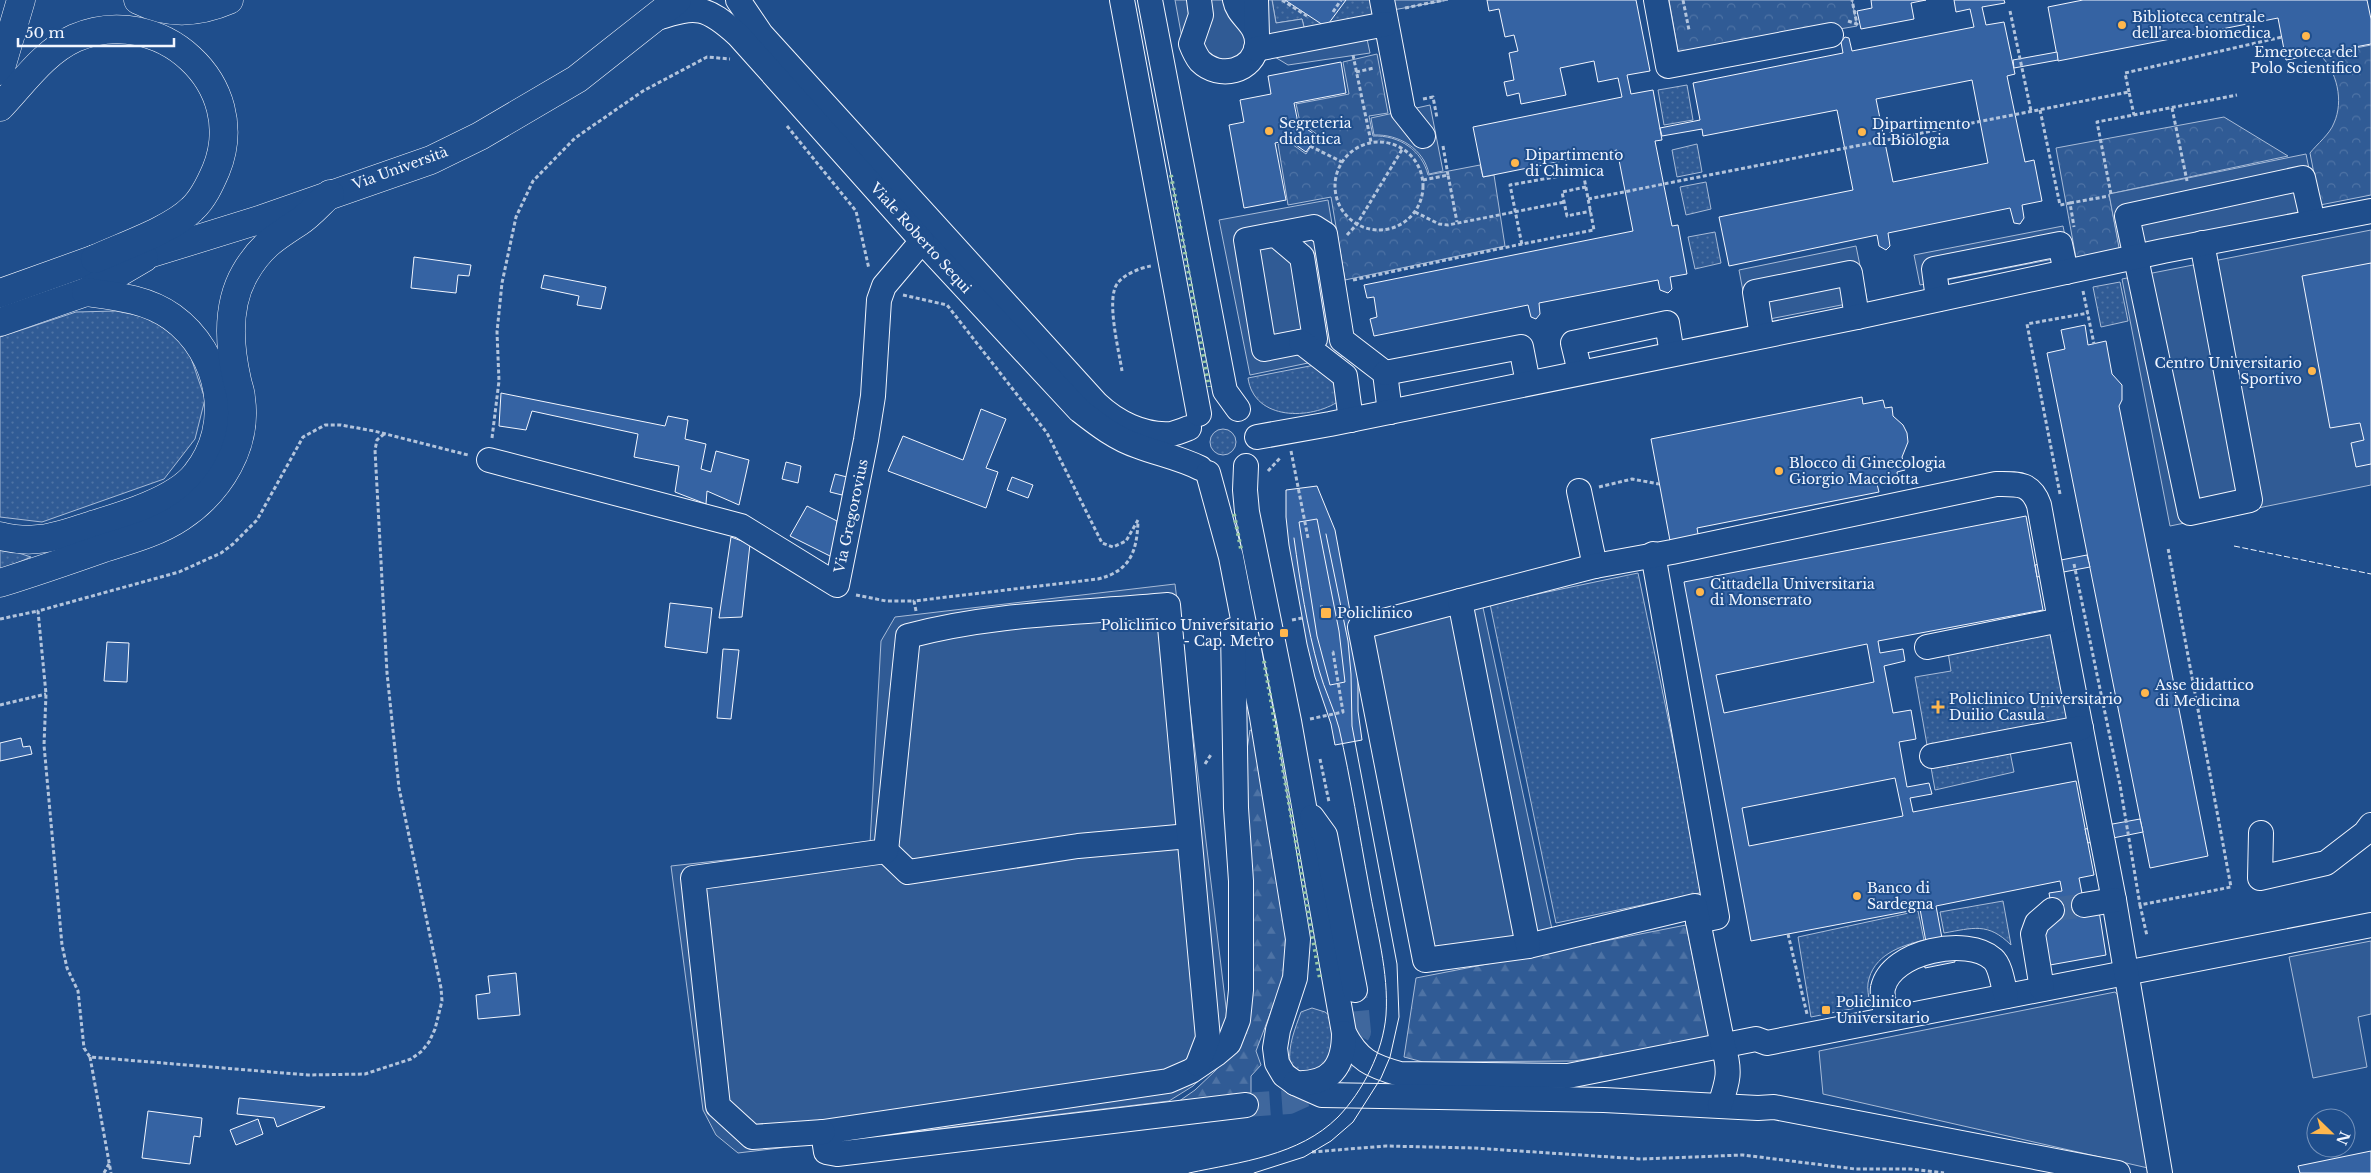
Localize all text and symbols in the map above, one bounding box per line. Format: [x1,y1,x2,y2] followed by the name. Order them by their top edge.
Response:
[2132,8,2271,42] place label: Biblioteca centrale dell'area biomedica
[18,15,174,47] scale bar
[2116,19,2128,31] marker: Biblioteca centrale dell'area biomedica
[25,23,65,42] text: 50 m
[2300,30,2312,42] marker: Emeroteca del Polo Scientifico
[2251,43,2361,77] place label: Emeroteca del Polo Scientifico
[1279,114,1352,148] place label: Segreteria didattica
[1872,115,1970,149] place label: Dipartimento di Biologia
[1263,125,1275,137] marker: Segreteria didattica
[1856,126,1868,138] marker: Dipartimento di Biologia
[349,142,450,194] street label: Via Università
[1525,146,1623,180] place label: Dipartimento di Chimica
[1509,157,1521,169] marker: Dipartimento di Chimica
[866,178,976,297] street label: Viale Roberto Sequi
[2154,354,2302,388] place label: Centro Universitario Sportivo
[2306,365,2318,377] marker: Centro Universitario Sportivo
[1789,454,1946,488] place label: Blocco di Ginecologia Giorgio Macciotta
[830,457,872,576] street label: Via Gregorovius
[1773,465,1785,477] marker: Blocco di Ginecologia Giorgio Macciotta
[1710,575,1875,609] place label: Cittadella Universitaria di Monserrato
[1694,586,1706,598] marker: Cittadella Universitaria di Monserrato
[1337,604,1413,622] place label: Policlinico
[1319,606,1333,620] marker: Policlinico
[1101,616,1274,650] place label: Policlinico Universitario - Cap. Metro
[1278,627,1290,639] marker: Policlinico Universitario - Cap. Metro
[2154,676,2254,710] place label: Asse didattico di Medicina
[2139,687,2151,699] marker: Asse didattico di Medicina
[1949,690,2122,724] place label: Policlinico Universitario Duilio Casula
[1931,700,1945,714] marker: Policlinico Universitario Duilio Casula
[1867,879,1934,913] place label: Banco di Sardegna
[1851,890,1863,902] marker: Banco di Sardegna
[1836,993,1930,1027] place label: Policlinico Universitario
[1820,1004,1832,1016] marker: Policlinico Universitario
[2306,1108,2356,1158] north arrow
[2332,1129,2354,1148] text: N

